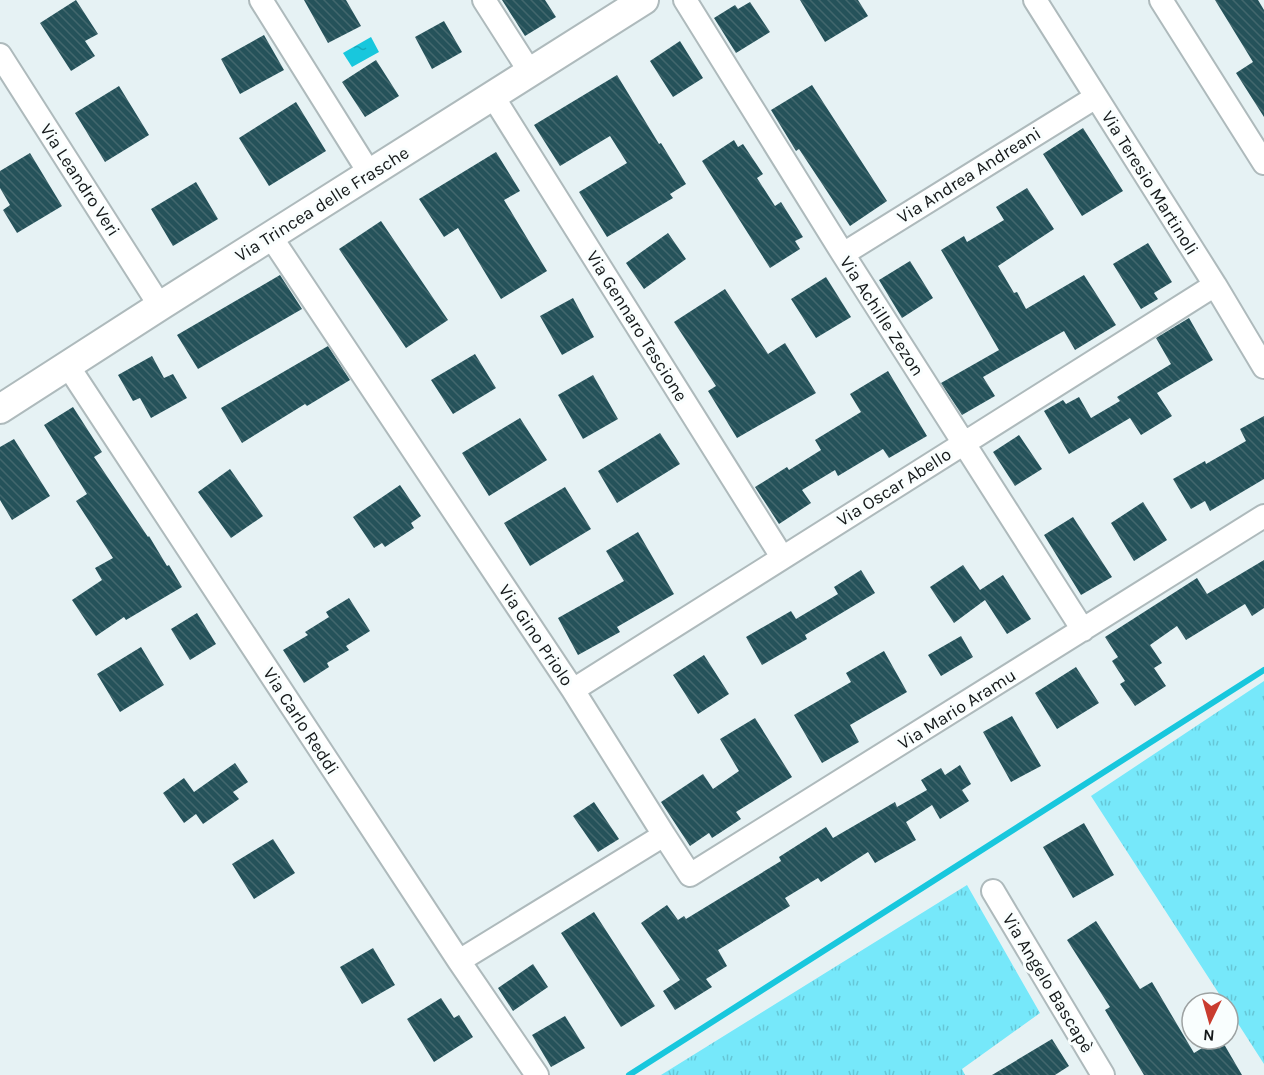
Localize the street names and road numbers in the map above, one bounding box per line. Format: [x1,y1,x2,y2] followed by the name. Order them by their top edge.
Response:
[1097,107,1203,259] street label: Via Teresio Martinoli
[35,119,125,241] street label: Via Leandro Veri
[893,122,1045,228] street label: Via Andrea Andreani
[231,141,413,267] street label: Via Trincea delle Frasche
[582,247,692,405] street label: Via Gennaro Tescione
[835,252,929,380] street label: Via Achille Zezon
[833,443,955,531] street label: Via Oscar Abello
[494,580,578,690] street label: Via Gino Priolo
[258,663,344,779] street label: Via Carlo Reddi
[894,664,1020,754] street label: Via Mario Aramu
[998,909,1098,1057] street label: Via Angelo Bascapè

